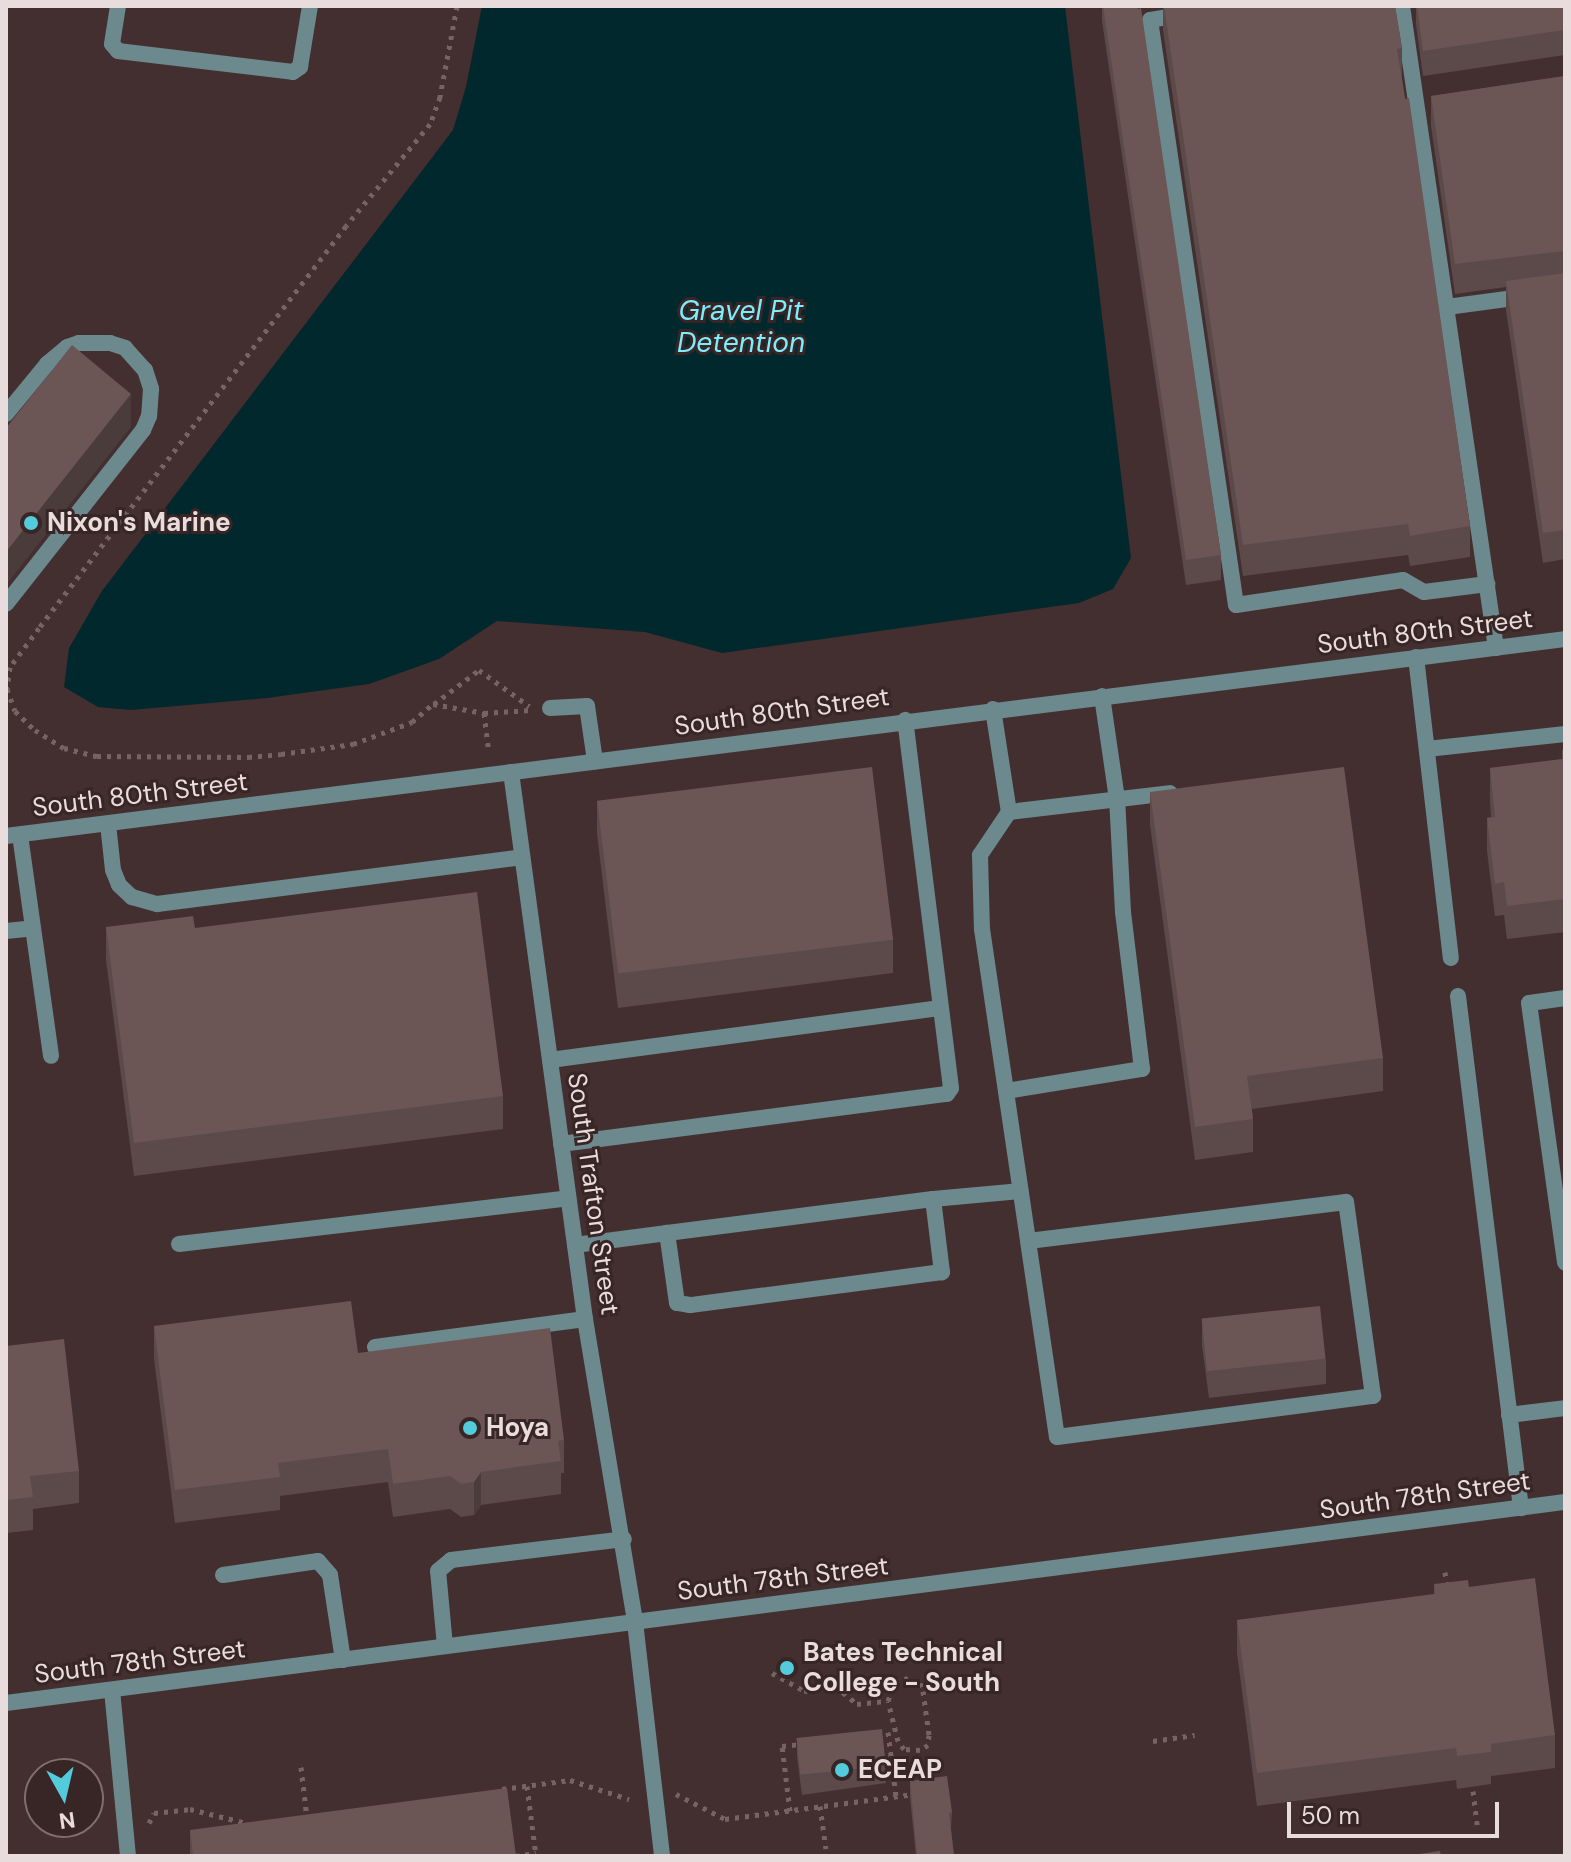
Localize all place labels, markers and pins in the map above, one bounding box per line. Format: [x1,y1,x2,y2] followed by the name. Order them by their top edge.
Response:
[47,507,231,539] place label: Nixon's Marine
[22,514,40,532] marker: Nixon's Marine
[486,1412,549,1444] place label: Hoya
[461,1419,479,1437] marker: Hoya
[803,1637,1003,1698] place label: Bates Technical College - South
[778,1659,796,1677] marker: Bates Technical College - South
[858,1754,942,1786] place label: ECEAP
[833,1761,851,1779] marker: ECEAP

